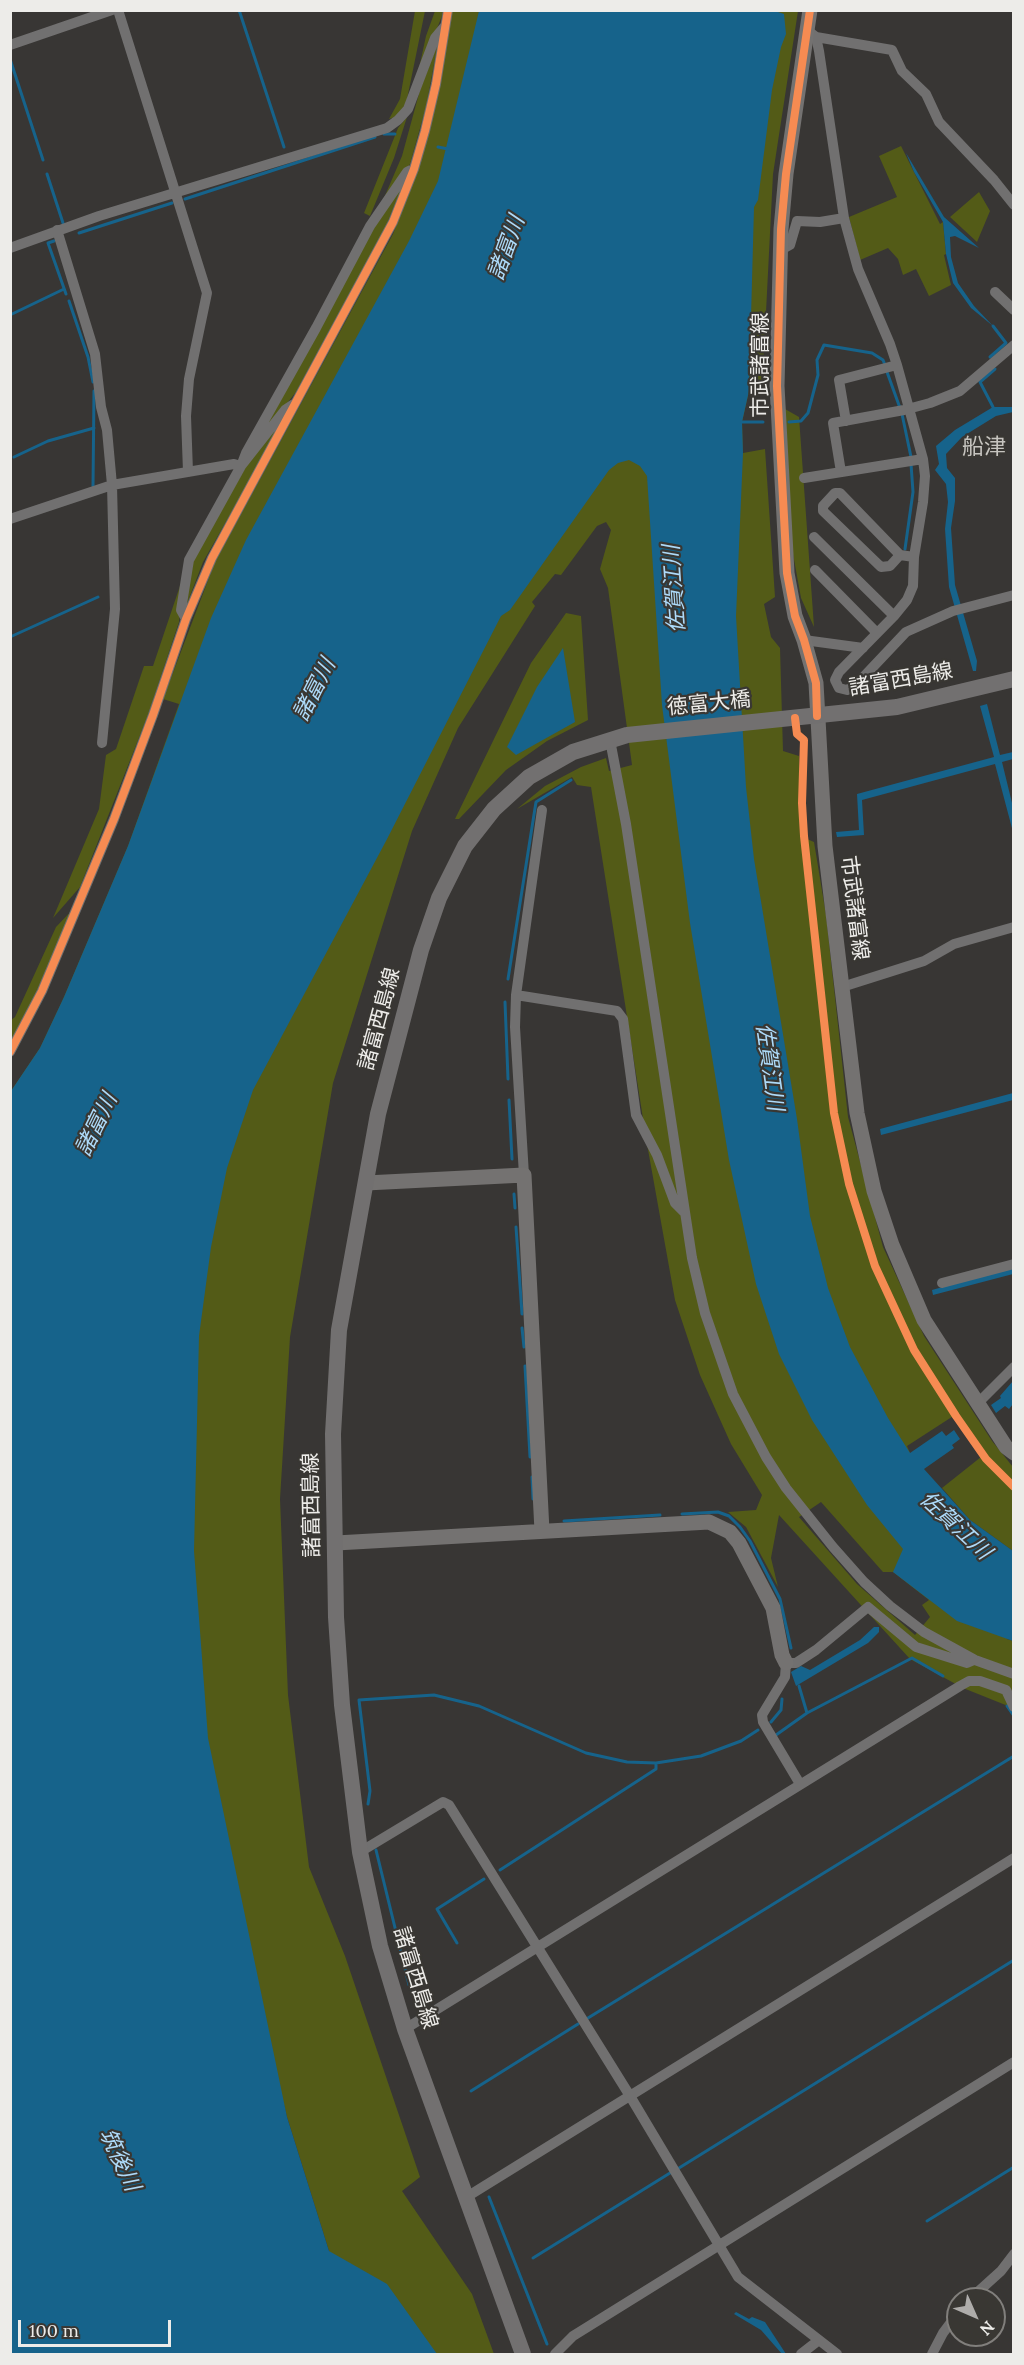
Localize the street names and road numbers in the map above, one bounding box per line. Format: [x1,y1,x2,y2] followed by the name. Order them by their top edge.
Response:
[748,313,774,417] street label: 市武諸富線
[847,658,955,702] street label: 諸富西島線
[666,687,752,721] street label: 徳富大橋
[835,854,873,962] street label: 市武諸富線
[354,965,406,1073] street label: 諸富西島線
[298,1452,326,1558] street label: 諸富西島線
[388,1924,442,2032] street label: 諸富西島線

